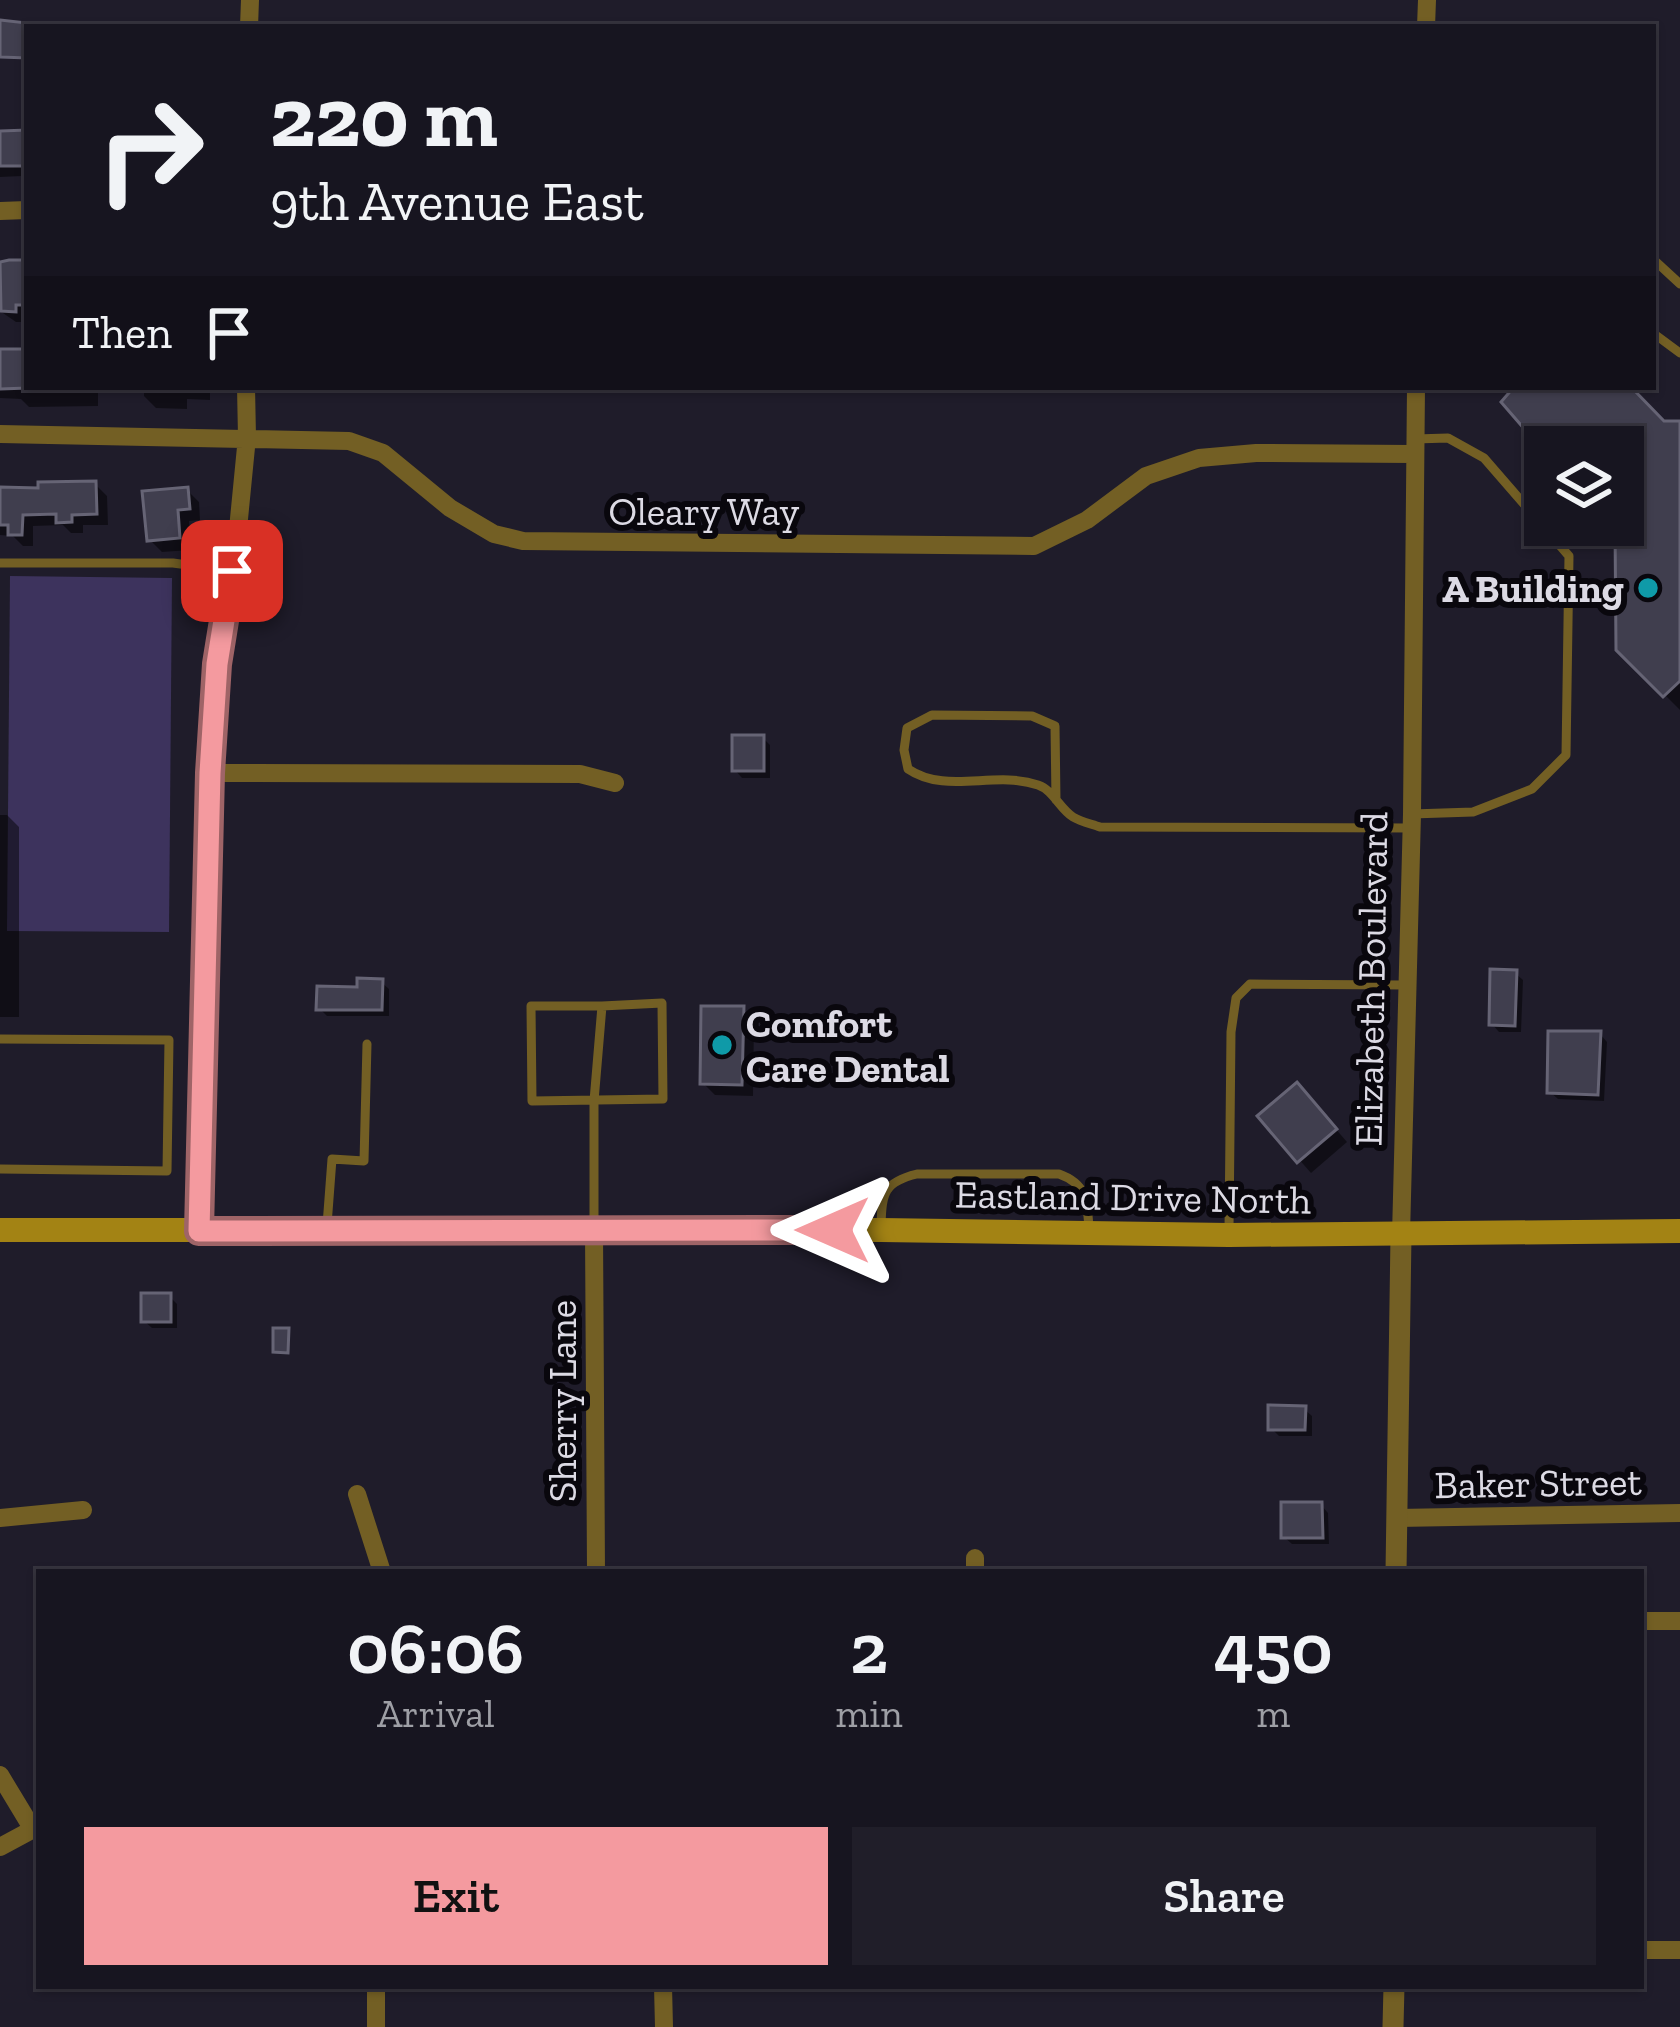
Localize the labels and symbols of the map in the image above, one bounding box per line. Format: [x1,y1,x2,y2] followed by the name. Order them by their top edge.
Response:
[608,488,800,535] street label: Oleary Way
[181,520,283,622] pin
[1442,565,1624,612] place label: A Building
[1635,575,1661,601] marker: A Building
[1345,811,1397,1147] street label: Elizabeth Boulevard
[746,1000,950,1092] place label: Comfort Care Dental
[709,1032,735,1058] marker: Comfort Care Dental
[770,1167,896,1293] position arrow
[954,1170,1312,1224] street label: Eastland Drive North
[539,1300,586,1502] street label: Sherry Lane
[1434,1458,1643,1508] street label: Baker Street

